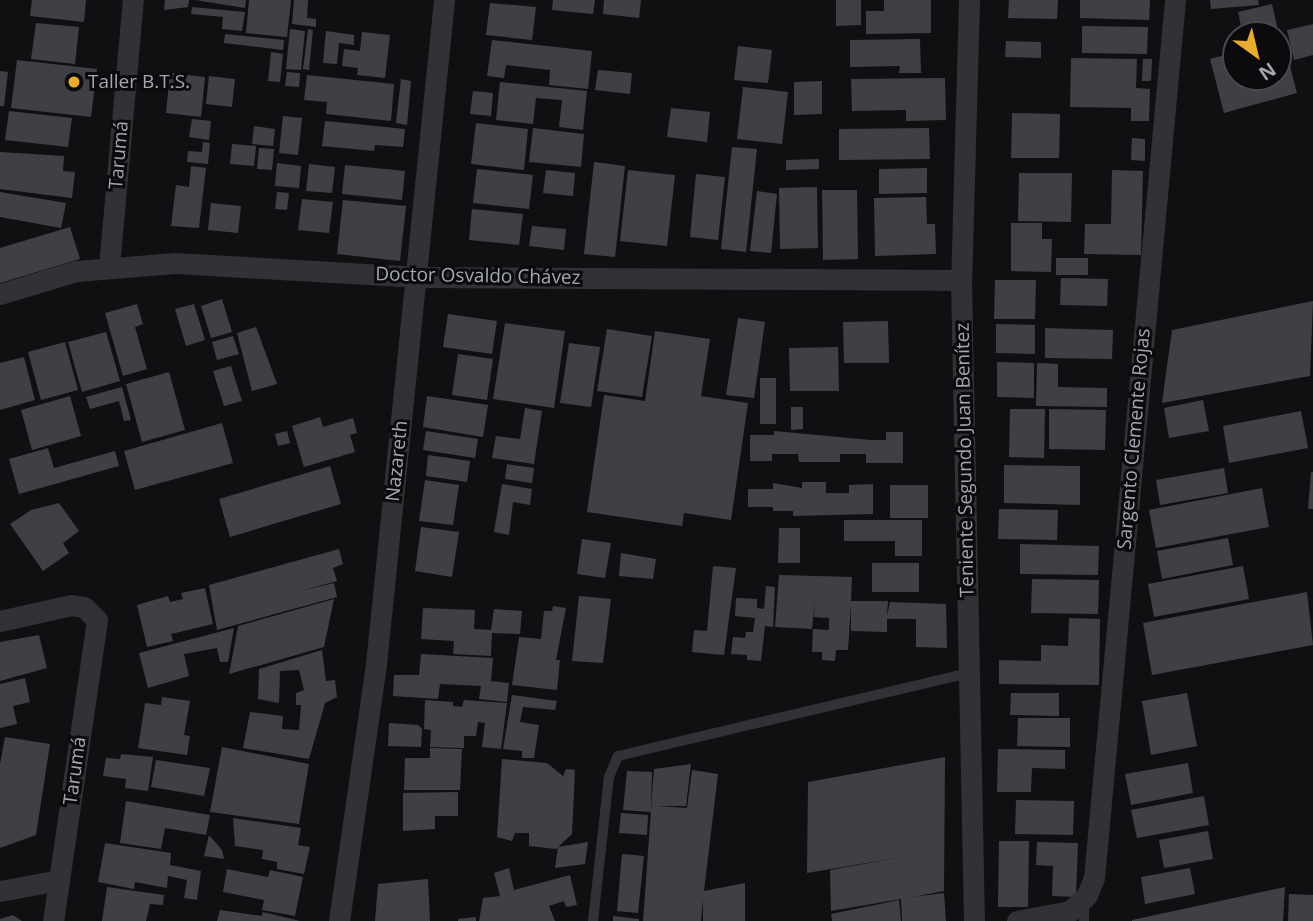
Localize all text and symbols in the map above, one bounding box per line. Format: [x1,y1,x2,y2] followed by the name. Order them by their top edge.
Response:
[1222,21,1292,91] north arrow
[1254,57,1281,87] text: N
[88,71,190,93] place label: Taller B.T.S.
[66,74,82,90] marker: Taller B.T.S.
[105,120,133,190] street label: Tarumá
[375,263,581,289] street label: Doctor Osvaldo Chávez
[951,323,979,597] street label: Teniente Segundo Juan Benítez
[1113,328,1155,550] street label: Sargento Clemente Rojas
[381,419,413,503] street label: Nazareth
[59,735,91,807] street label: Tarumá

